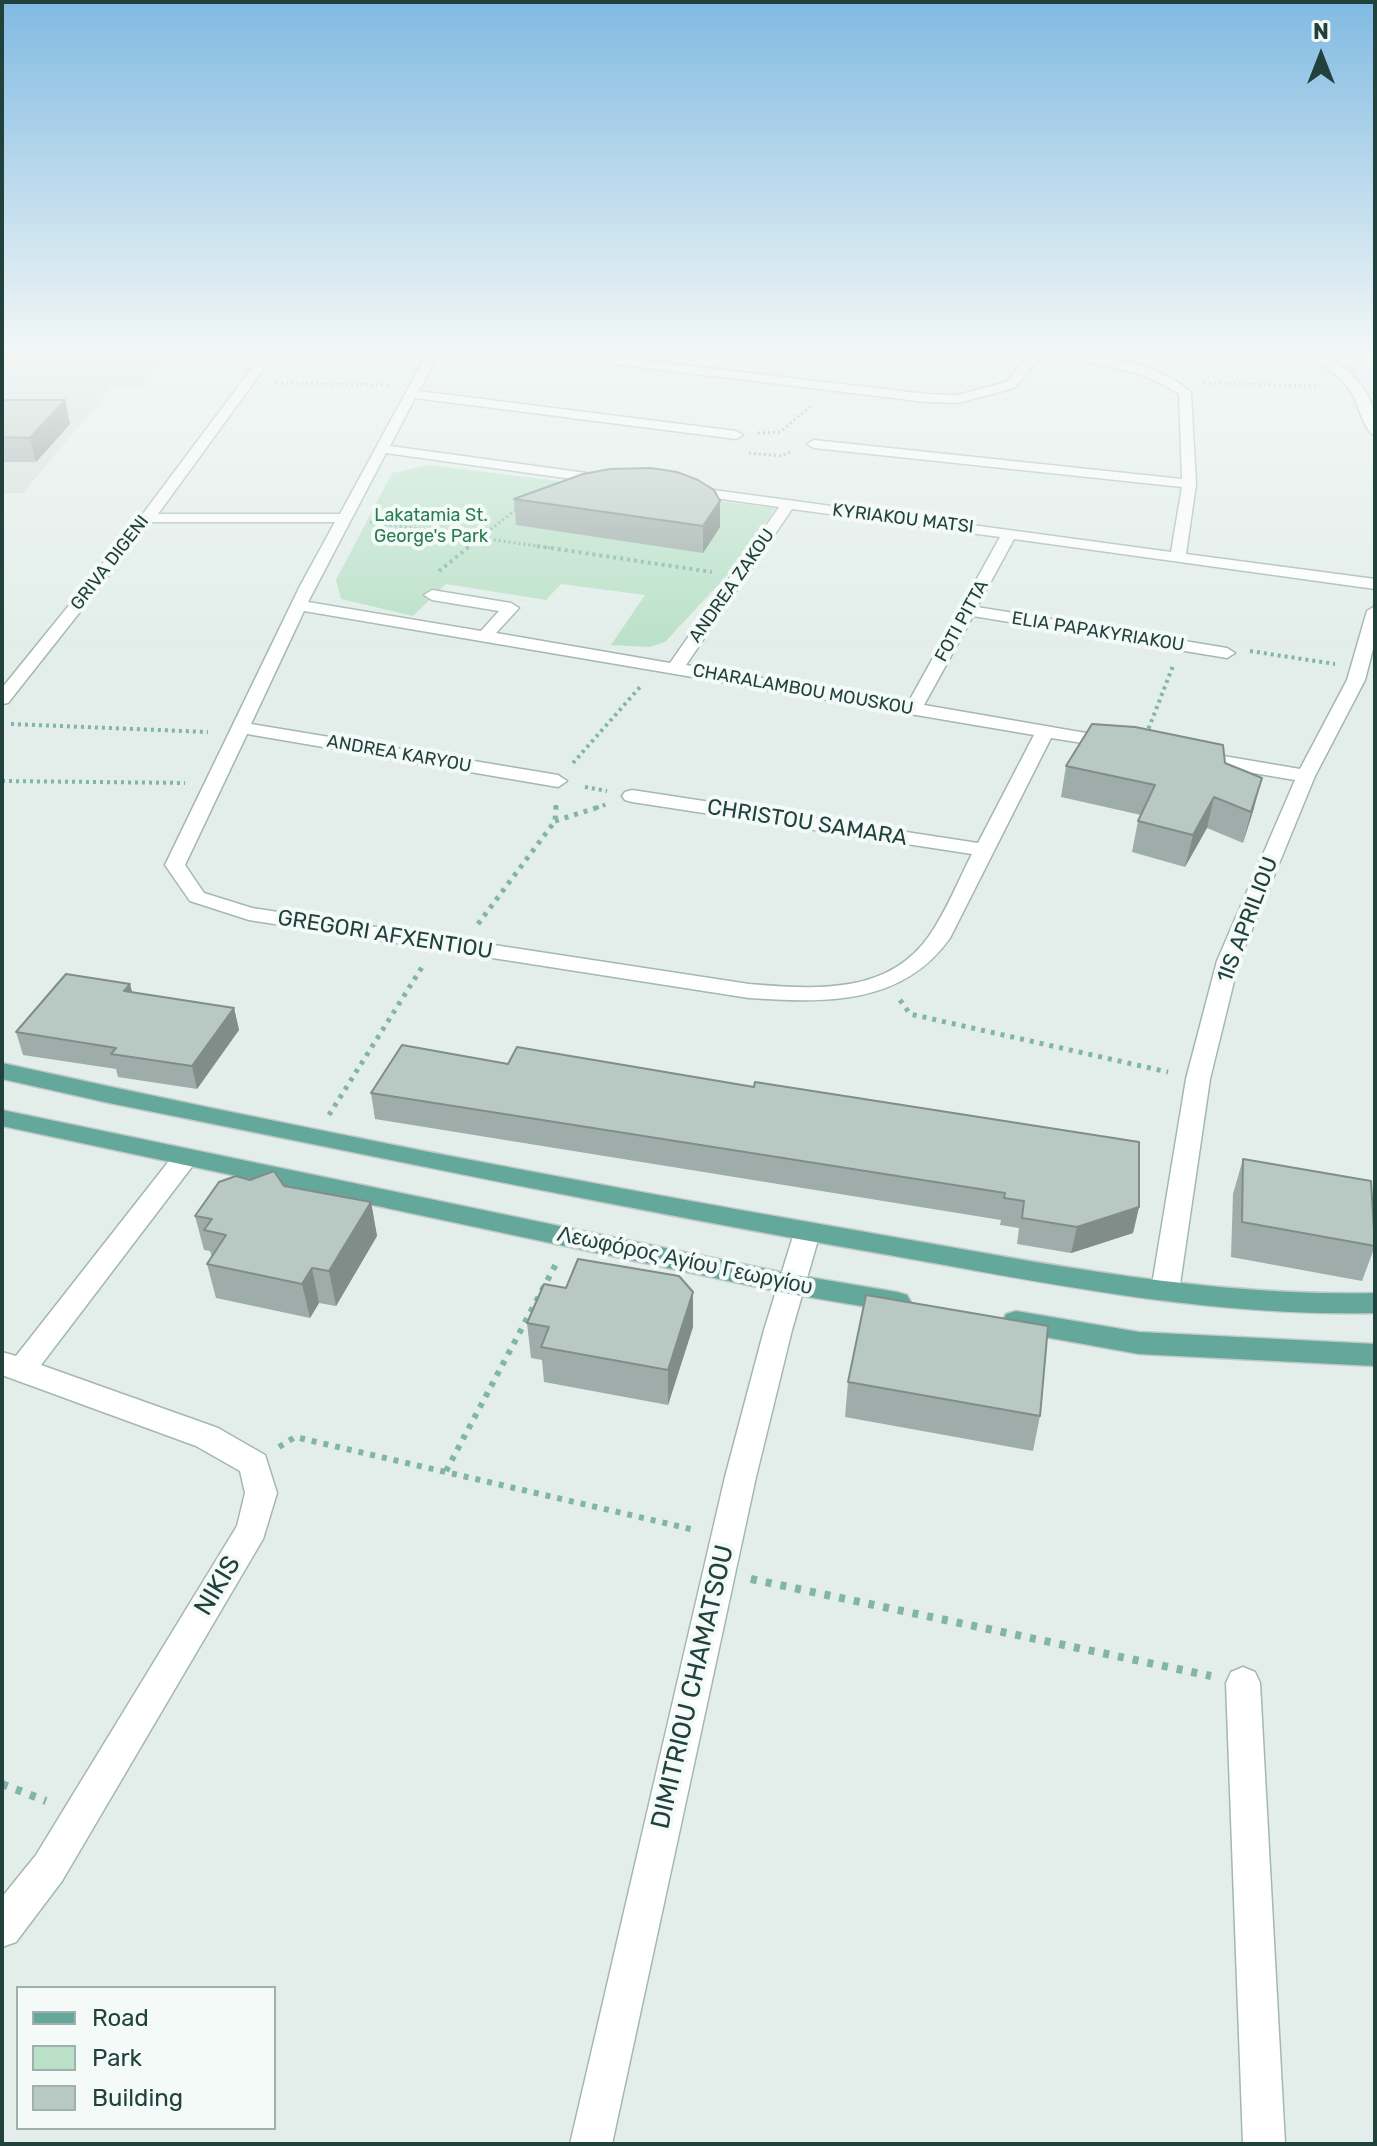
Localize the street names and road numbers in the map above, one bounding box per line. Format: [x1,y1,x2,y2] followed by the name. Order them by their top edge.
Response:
[831,500,975,538] street label: KYRIAKOU MATSI
[66,511,154,615] street label: GRIVA DIGENI
[685,525,779,647] street label: ANDREA ZAKOU
[931,576,993,666] street label: FOTI PITTA
[1010,608,1186,656] street label: ELIA PAPAKYRIAKOU
[691,660,915,720] street label: CHARALAMBOU MOUSKOU
[325,731,473,777] street label: ANDREA KARYOU
[705,794,909,852] street label: CHRISTOU SAMARA
[1212,853,1284,987] street label: 1IS APRILIOU
[276,905,494,965] street label: GREGORI AFXENTIOU
[555,1221,815,1301] street label: Λεωφόρος Αγίου Γεωργίου
[645,1542,741,1832] street label: DIMITRIOU CHAMATSOU
[188,1551,248,1621] street label: NIKIS

